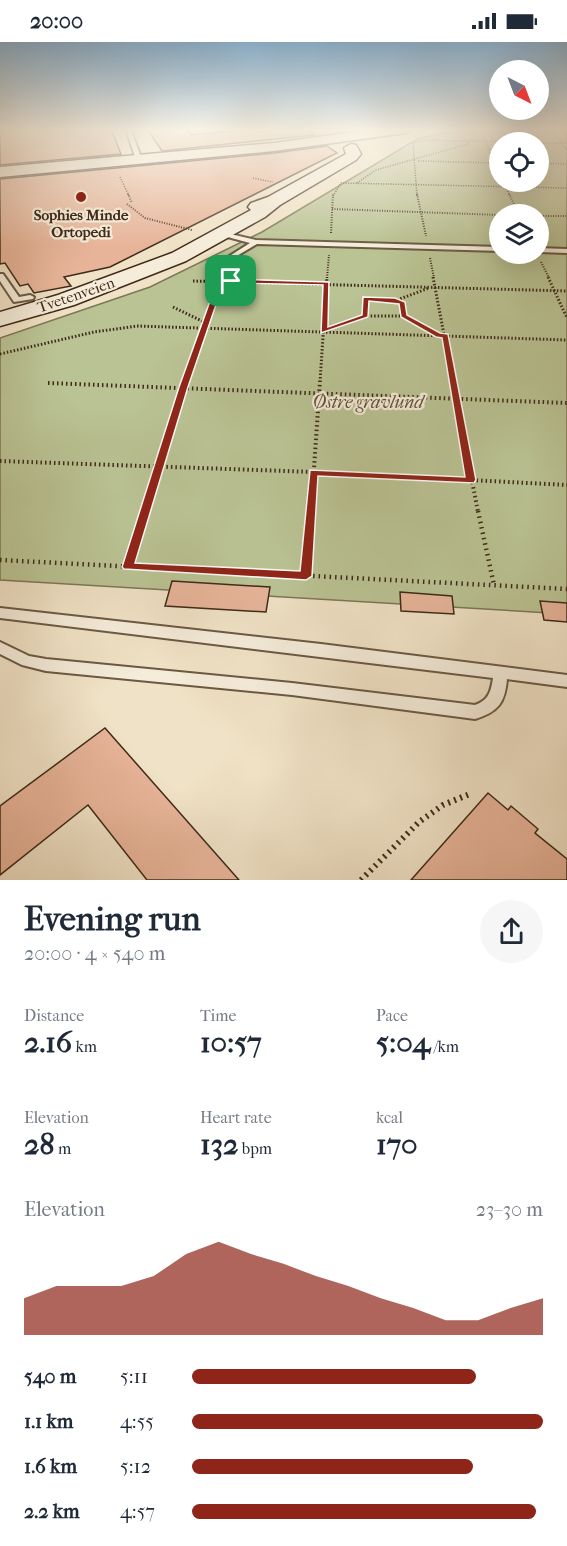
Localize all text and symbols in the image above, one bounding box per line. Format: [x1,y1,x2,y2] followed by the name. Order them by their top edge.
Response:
[30,8,83,34] text: 20:00
[489,60,549,120] north arrow
[489,60,549,264] map controls
[489,132,549,192] button: locate
[74,190,88,204] marker: Sophies Minde Ortopedi
[489,204,549,264] button: layers
[34,206,129,241] place label: Sophies Minde Ortopedi
[205,255,256,306] pin
[214,264,247,297] icon: arrive
[35,273,117,317] street label: Tvetenveien
[313,392,426,413] park label: Østre gravlund
[24,900,201,939] text: Evening run
[480,900,543,963] button: share
[24,942,165,965] text: 20:00 · 4 × 540 m
[24,1006,84,1025] text: Distance
[200,1006,236,1025] text: Time
[376,1006,408,1025] text: Pace
[24,1025,72,1060] text: 2.16
[200,1025,262,1060] text: 10:57
[376,1025,430,1060] text: 5:04
[72,1037,97,1056] text: km
[430,1037,459,1056] text: /km
[24,1108,89,1127] text: Elevation
[200,1108,272,1127] text: Heart rate
[376,1108,403,1127] text: kcal
[24,1127,55,1162] text: 28
[200,1127,238,1162] text: 132
[376,1127,418,1162] text: 170
[55,1139,71,1158] text: m
[238,1139,272,1158] text: bpm
[24,1198,105,1221] text: Elevation
[476,1198,543,1221] text: 23–30 m
[24,1365,76,1388] text: 540 m
[120,1365,148,1388] text: 5:11
[24,1410,73,1433] text: 1.1 km
[120,1410,154,1433] text: 4:55
[24,1455,77,1478] text: 1.6 km
[120,1455,151,1478] text: 5:12
[24,1500,80,1523] text: 2.2 km
[120,1500,155,1523] text: 4:57

